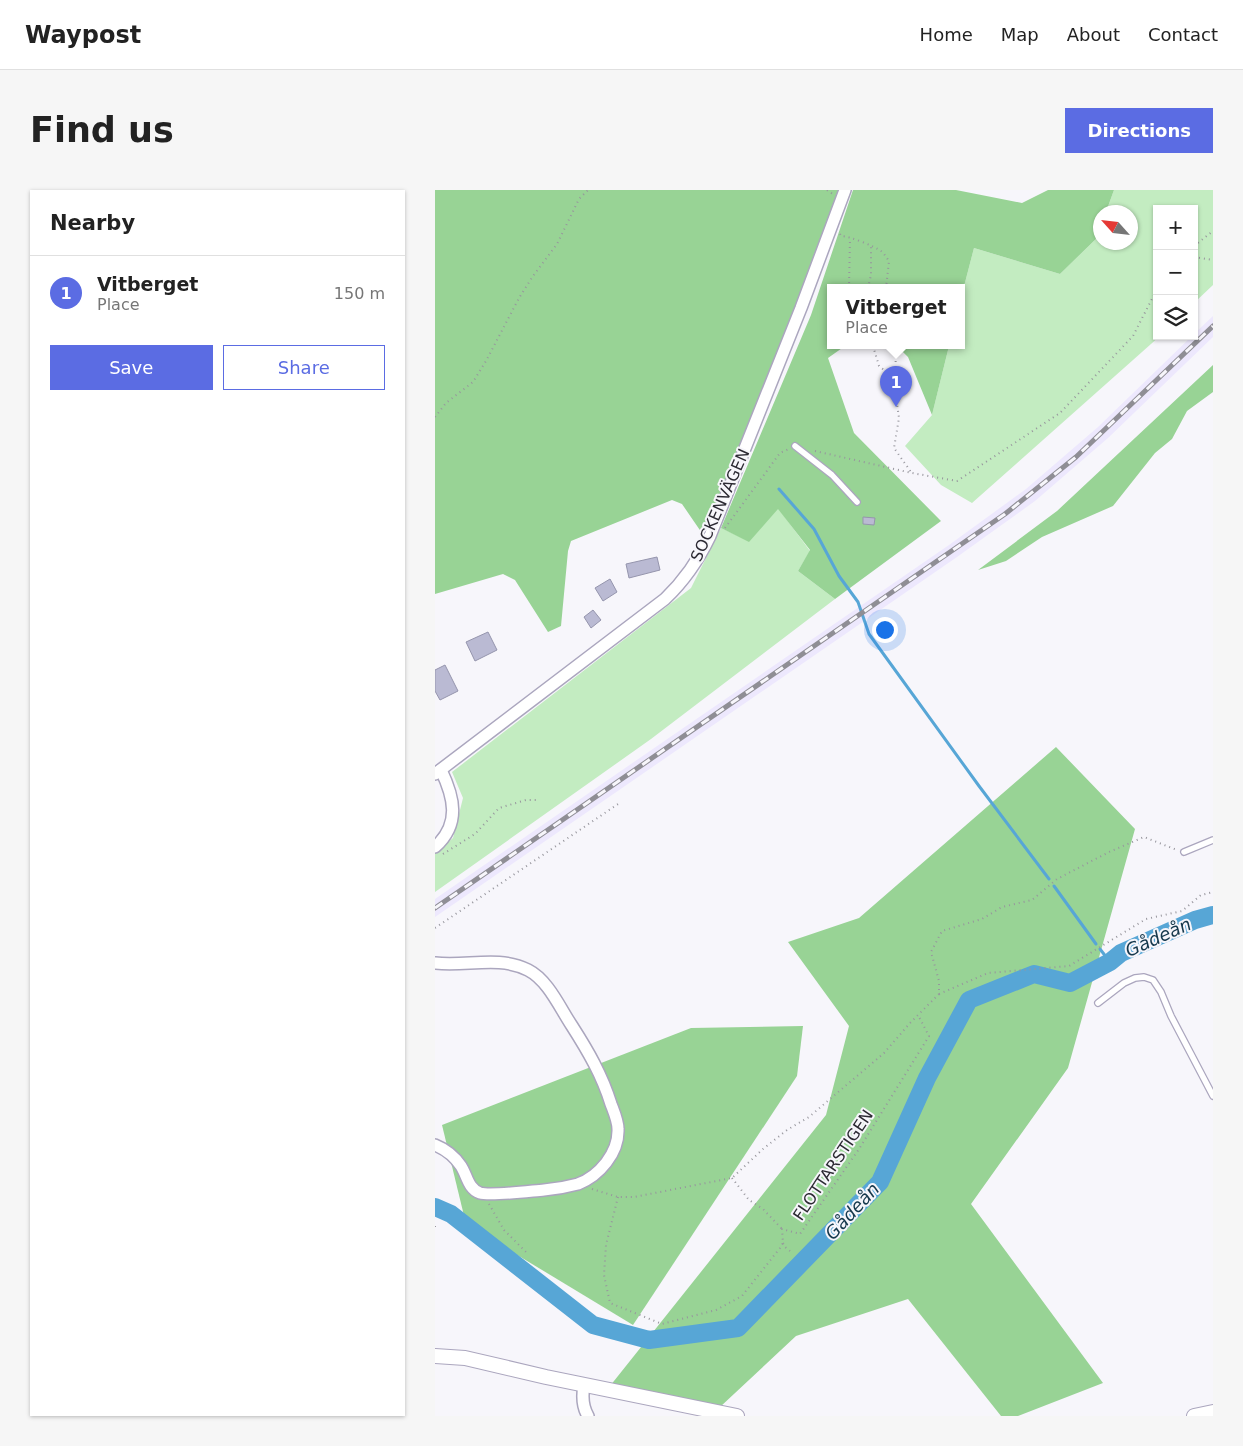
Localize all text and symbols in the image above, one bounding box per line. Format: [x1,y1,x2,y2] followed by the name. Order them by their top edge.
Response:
[25,21,141,49] text: Waypost
[920,24,973,45] text: Home
[1001,24,1039,45] text: Map
[1067,24,1120,45] text: About
[1148,24,1218,45] text: Contact
[1065,108,1213,153] button: Directions
[30,110,174,150] text: Find us
[1093,205,1138,250] north arrow
[1153,205,1198,340] map controls
[1153,205,1198,250] button: +
[50,211,135,235] text: Nearby
[1153,250,1198,295] button: −
[97,273,198,295] text: Vitberget
[60,284,72,303] text: 1
[334,284,385,303] text: 150 m
[827,284,965,349] popup
[97,295,140,314] text: Place
[1153,295,1198,340] button: layers
[845,296,947,318] text: Vitberget
[845,318,888,337] text: Place
[50,345,213,390] button: Save
[223,345,385,390] button: Share
[880,366,912,407] pin: 1
[687,446,753,564] street label: SOCKENVÄGEN
[872,617,898,643] your location
[1122,913,1194,961] water label: Gådeån
[789,1106,877,1224] street label: FLOTTARSTIGEN
[820,1178,884,1244] water label: Gådeån

